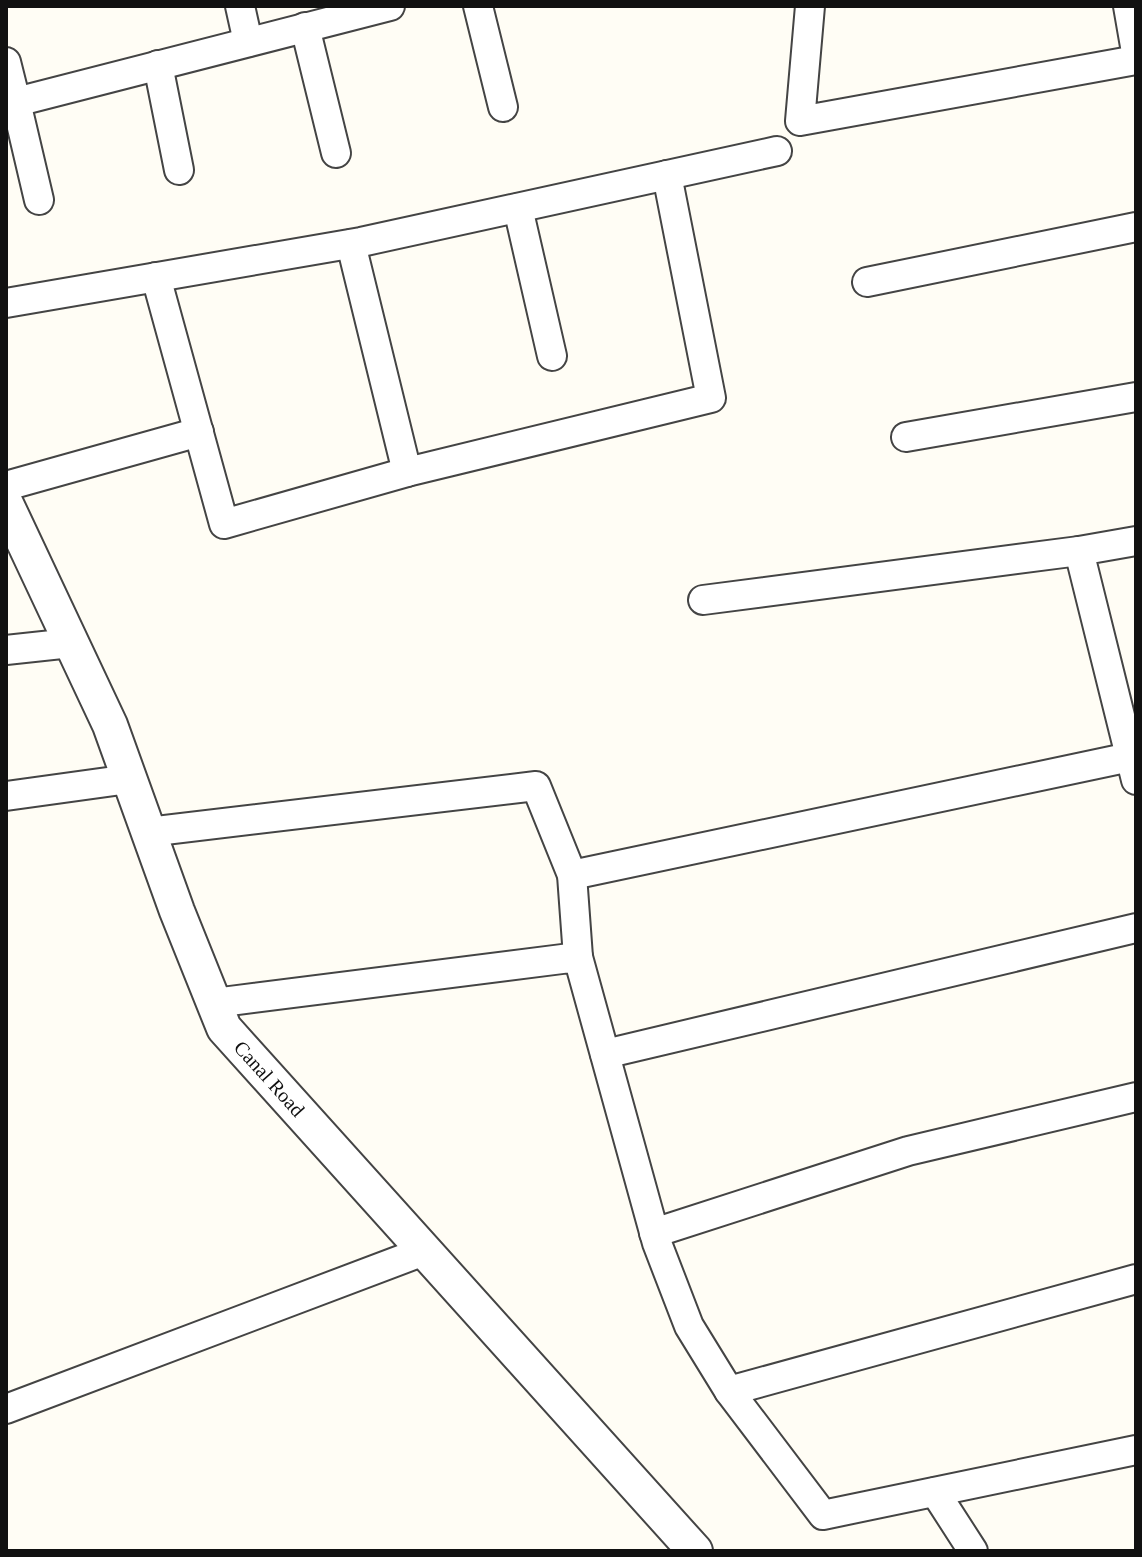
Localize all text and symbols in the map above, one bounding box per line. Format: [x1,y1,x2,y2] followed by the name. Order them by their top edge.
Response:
[230,1036,309,1121] street label: Canal Road

